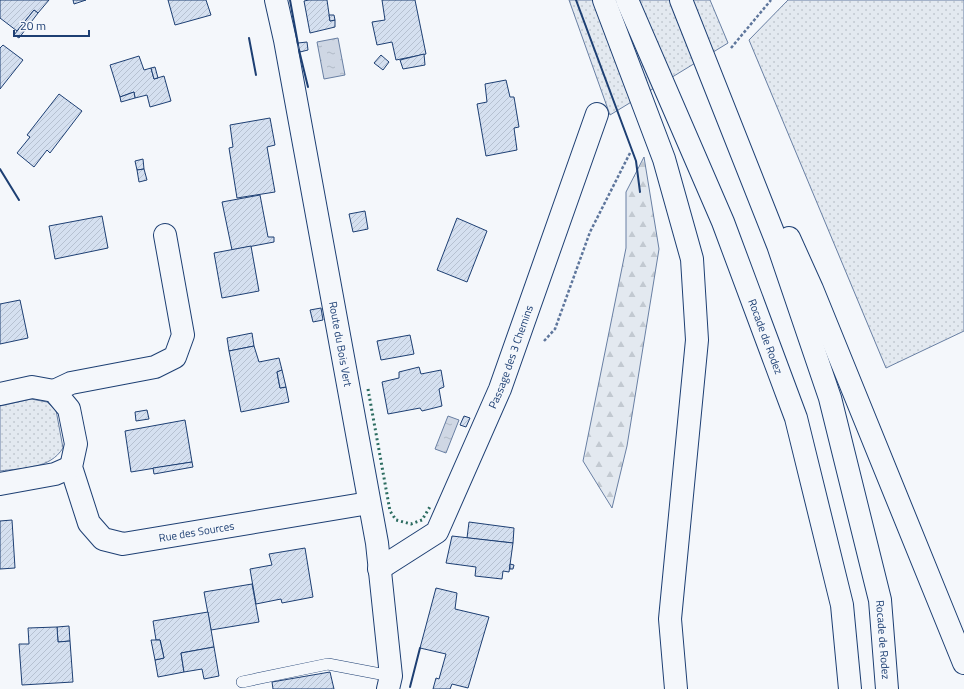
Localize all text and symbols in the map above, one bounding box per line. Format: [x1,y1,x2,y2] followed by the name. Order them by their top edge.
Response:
[14,12,89,38] scale bar
[20,16,46,35] text: 20 m
[744,296,787,376] street label: Rocade de Rodez
[325,300,356,388] street label: Route du Bois Vert
[484,303,537,411] street label: Passage des 3 Chemins
[158,518,235,546] street label: Rue des Sources
[872,600,894,680] street label: Rocade de Rodez

